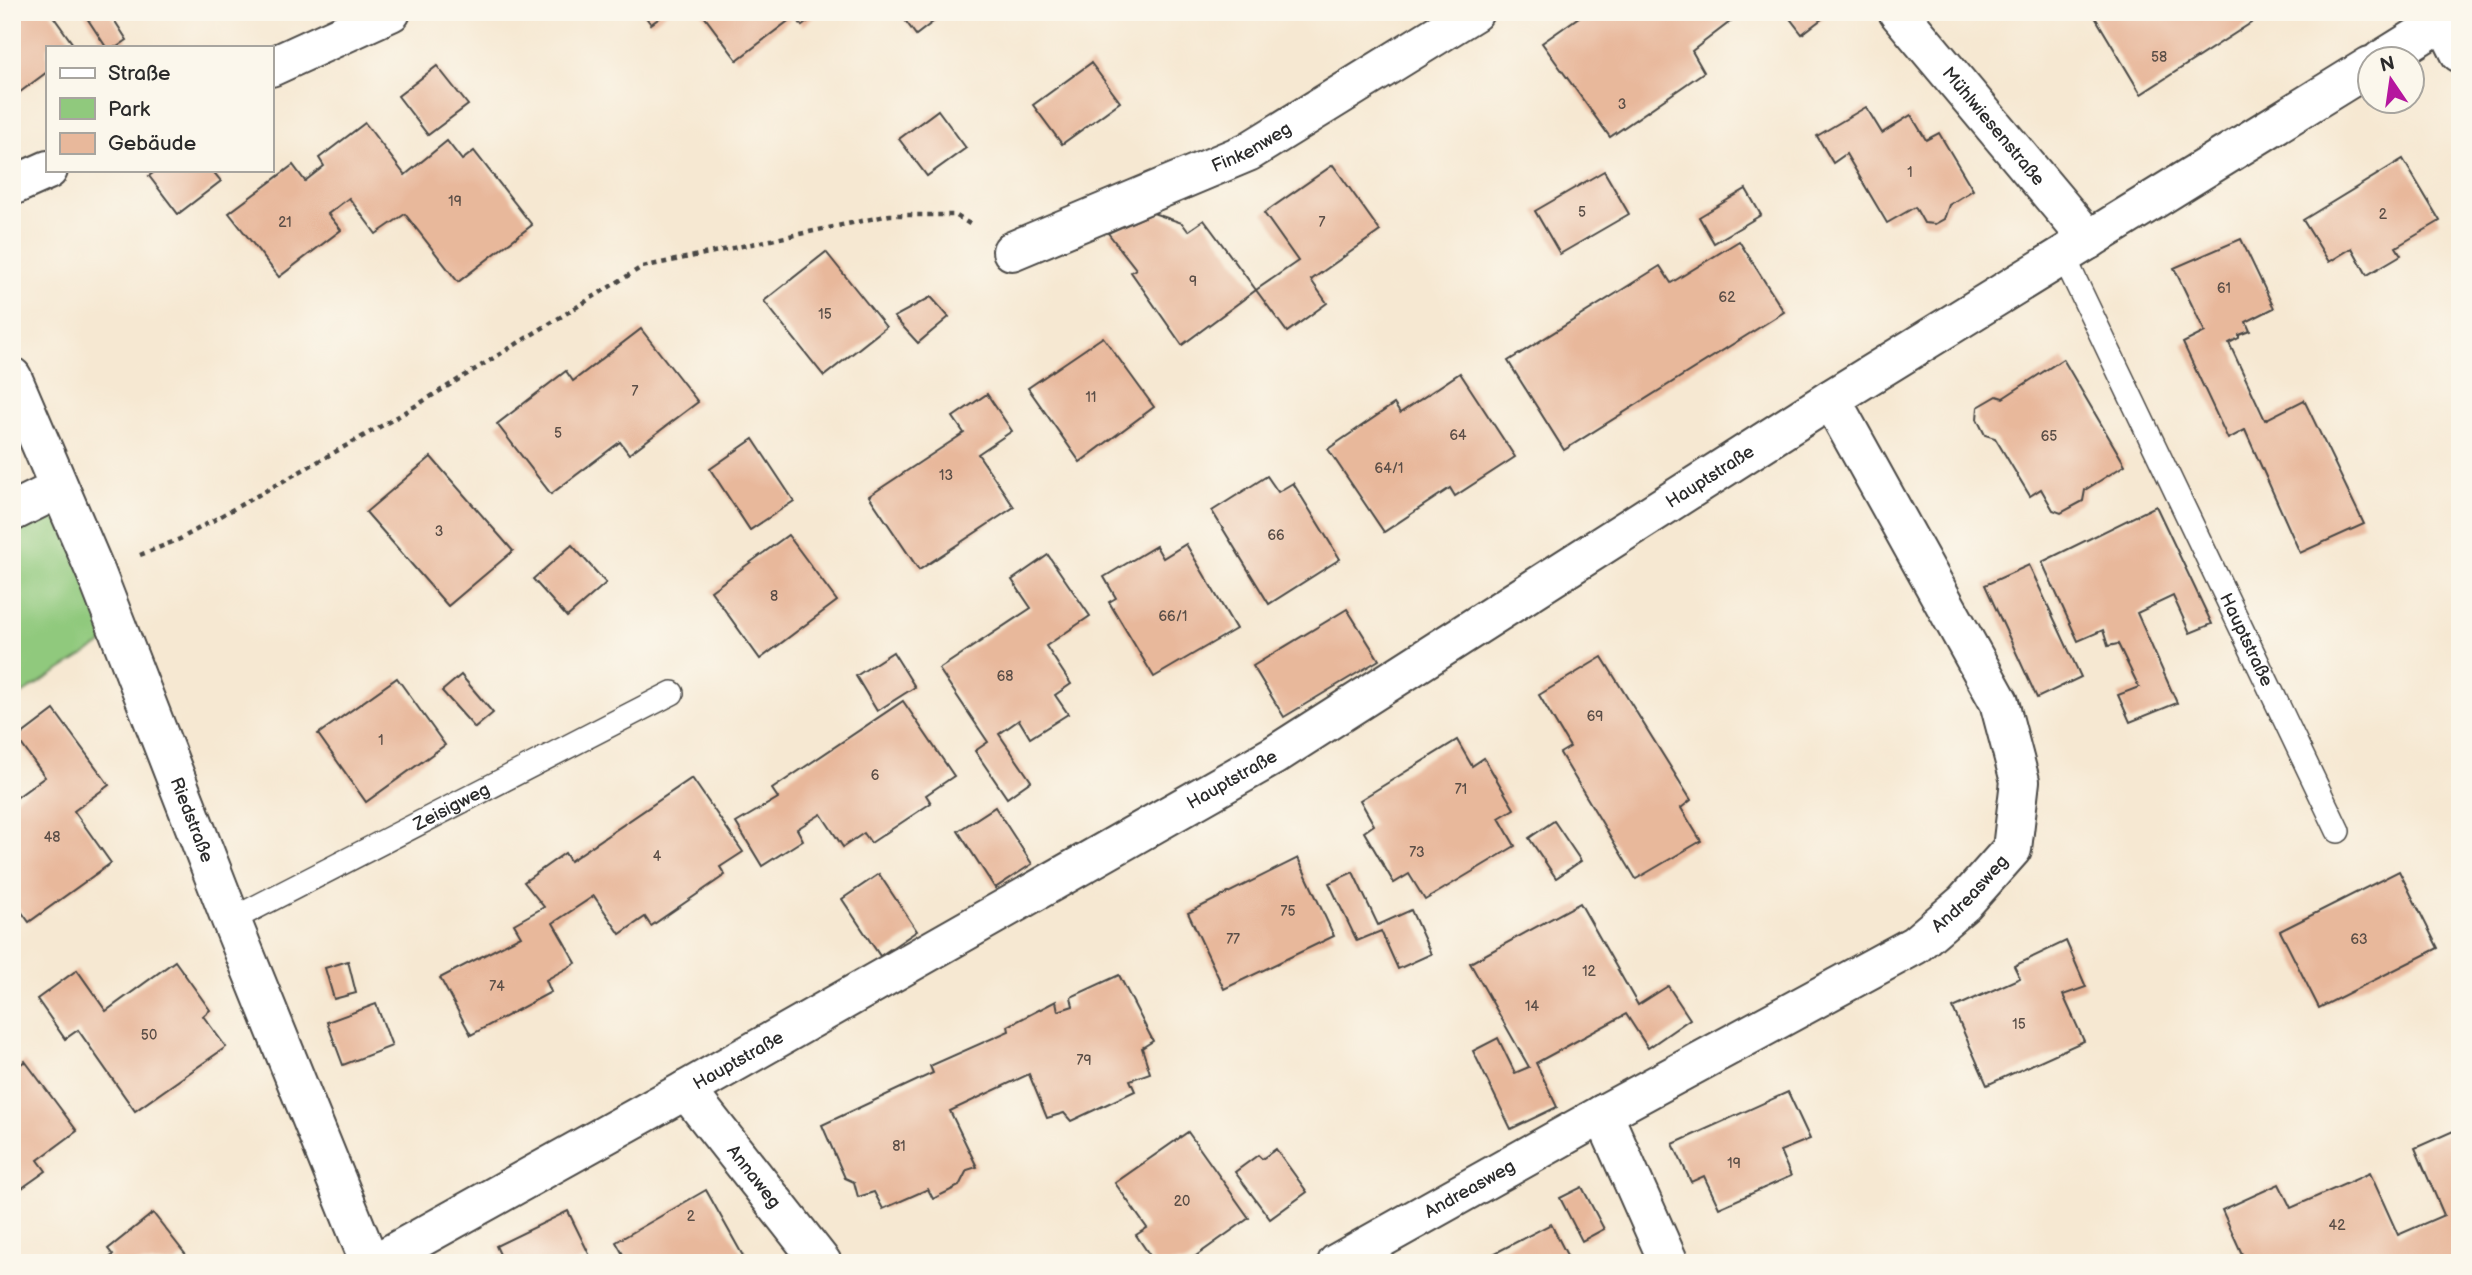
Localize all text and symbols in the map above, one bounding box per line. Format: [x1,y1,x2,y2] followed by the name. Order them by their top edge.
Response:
[46,46,273,172] legend
[2356,46,2426,116] north arrow
[2151,49,2167,66] house number: 58
[2378,52,2397,78] text: N
[108,61,170,86] text: Straße
[1938,63,2049,190] street label: Mühlwiesenstraße
[1618,96,1626,113] house number: 3
[108,97,151,122] text: Park
[1208,117,1295,177] street label: Finkenweg
[108,131,196,156] text: Gebäude
[1907,164,1913,181] house number: 1
[448,193,462,210] house number: 19
[1578,204,1586,221] house number: 5
[2379,206,2388,223] house number: 2
[278,214,292,231] house number: 21
[1319,214,1326,231] house number: 7
[1189,273,1197,290] house number: 9
[2217,280,2231,297] house number: 61
[1719,289,1736,306] house number: 62
[818,306,832,323] house number: 15
[632,383,639,400] house number: 7
[1086,389,1096,406] house number: 11
[554,425,562,442] house number: 5
[1449,427,1467,444] house number: 64
[2041,428,2057,445] house number: 65
[1662,440,1758,512] street label: Hauptstraße
[1375,460,1403,477] house number: 64/1
[939,467,953,484] house number: 13
[435,523,443,540] house number: 3
[1267,527,1285,544] house number: 66
[770,588,778,605] house number: 8
[2216,590,2278,690] street label: Hauptstraße
[1159,608,1187,625] house number: 66/1
[997,668,1013,685] house number: 68
[1587,708,1603,725] house number: 69
[378,732,384,749] house number: 1
[1183,745,1281,813] street label: Hauptstraße
[871,767,880,784] house number: 6
[166,774,218,866] street label: Riedstraße
[409,778,493,835] street label: Zeisigweg
[1455,781,1467,798] house number: 71
[44,829,60,846] house number: 48
[1409,844,1425,861] house number: 73
[653,848,662,865] house number: 4
[1927,850,2012,937] street label: Andreasweg
[1281,903,1295,920] house number: 75
[1226,931,1240,948] house number: 77
[2350,931,2368,948] house number: 63
[1582,963,1597,980] house number: 12
[489,978,505,995] house number: 74
[1525,998,1539,1015] house number: 14
[2012,1016,2026,1033] house number: 15
[689,1026,787,1094] street label: Hauptstraße
[141,1027,157,1044] house number: 50
[1077,1052,1091,1069] house number: 79
[892,1138,906,1155] house number: 81
[723,1141,785,1212] street label: Annaweg
[1421,1155,1519,1222] street label: Andreasweg
[1727,1155,1741,1172] house number: 19
[1174,1193,1190,1210] house number: 20
[687,1208,696,1225] house number: 2
[2329,1217,2346,1234] house number: 42

